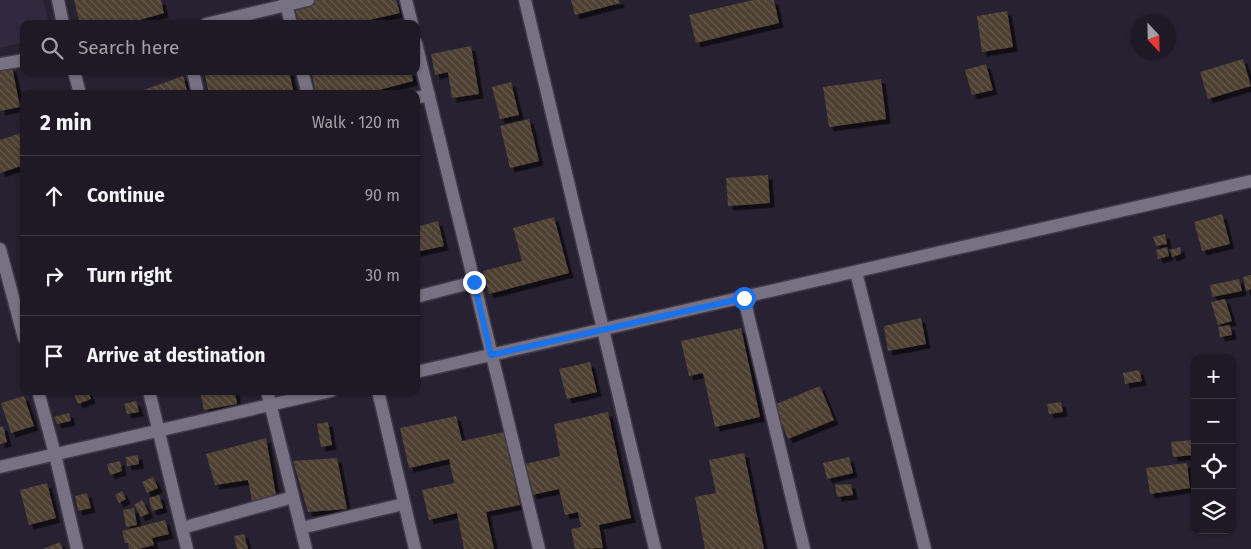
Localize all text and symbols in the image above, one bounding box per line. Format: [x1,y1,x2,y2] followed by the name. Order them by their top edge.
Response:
[1131,15,1176,60] north arrow
[20,20,420,75] search box
[38,34,66,62] icon: search
[78,36,179,59] text: Search here
[40,110,92,136] text: 2 min
[312,113,400,132] text: Walk · 120 m
[40,182,68,210] icon: ahead
[87,184,165,207] text: Continue
[365,186,400,205] text: 90 m
[40,262,68,290] icon: right
[87,264,172,287] text: Turn right
[365,266,400,285] text: 30 m
[463,271,486,294] route end
[733,287,756,310] route start
[40,342,68,370] icon: arrive
[87,344,266,367] text: Arrive at destination
[1191,354,1236,534] map controls
[1191,354,1236,399] button: +
[1191,399,1236,444] button: −
[1191,444,1236,489] button: locate
[1191,489,1236,534] button: layers

